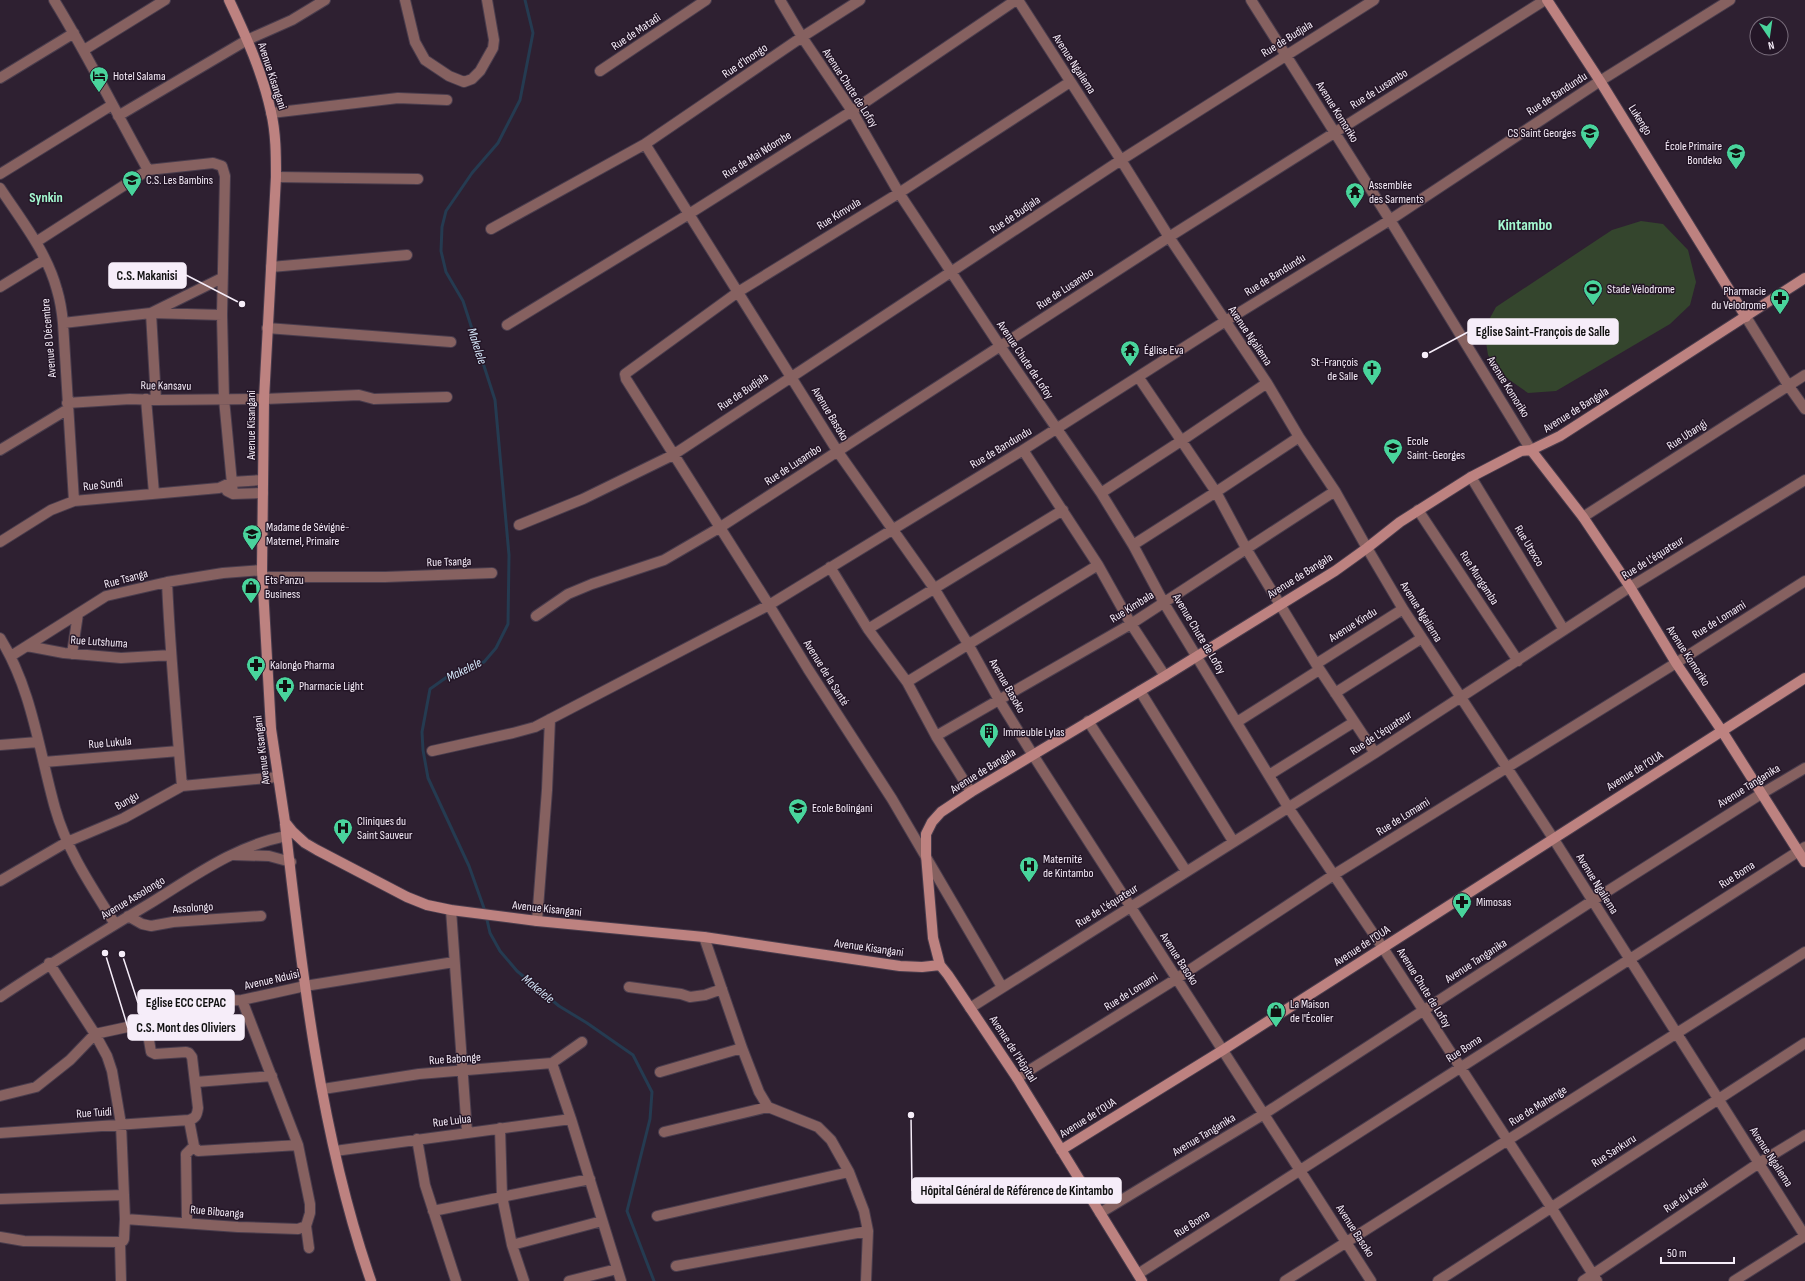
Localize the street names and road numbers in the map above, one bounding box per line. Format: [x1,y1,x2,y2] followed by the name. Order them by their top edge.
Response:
[608,10,664,54] street label: Rue de Matadi
[1258,17,1316,61] street label: Rue de Budjala
[1049,30,1099,97] street label: Avenue Ngaliema
[254,40,290,111] street label: Avenue Kisangani
[719,40,771,82] street label: Rue d'Inongo
[818,45,881,131] street label: Avenue Chute de Lofoy
[1347,65,1411,113] street label: Rue de Lusambo
[1524,69,1590,119] street label: Rue de Bandundu
[1312,78,1362,145] street label: Avenue Komoriko
[1625,102,1655,138] street label: Lukengo
[720,128,794,182] street label: Rue de Mai Ndombe
[987,192,1044,237] street label: Rue de Budjala
[814,194,864,233] street label: Rue Kimvula
[1242,250,1308,300] street label: Rue de Bandundu
[1034,265,1096,313] street label: Rue de Lusambo
[38,298,60,379] street label: Avenue 8 Décembre
[1224,303,1276,369] street label: Avenue Ngaliema
[993,317,1057,402] street label: Avenue Chute de Lofoy
[1483,353,1533,420] street label: Avenue Komoriko
[715,369,772,414] street label: Rue de Budjala
[140,378,192,394] street label: Rue Kansavu
[808,384,852,444] street label: Avenue Basoko
[1540,384,1612,437] street label: Avenue de Bangala
[244,390,259,461] street label: Avenue Kisangani
[1664,416,1710,454] street label: Rue Ubangi
[967,424,1035,472] street label: Rue de Bandundu
[762,441,824,489] street label: Rue de Lusambo
[82,475,124,495] street label: Rue Sundi
[1511,523,1547,569] street label: Rue Utexco
[1619,533,1688,583] street label: Rue de L'équateur
[1456,548,1502,608] street label: Rue Mungamba
[1264,550,1336,603] street label: Avenue de Bangala
[426,554,472,570] street label: Rue Tsanga
[102,566,150,592] street label: Rue Tsanga
[1396,578,1446,645] street label: Avenue Ngaliema
[1107,587,1157,626] street label: Rue Kimbala
[1169,590,1229,677] street label: Avenue Chute de Lofoy
[1689,598,1749,642] street label: Rue de Lomami
[1325,604,1380,646] street label: Avenue Kindu
[1662,622,1713,689] street label: Avenue Komoriko
[70,633,128,652] street label: Rue Lutshuma
[799,636,852,709] street label: Avenue de la Santé
[985,655,1028,716] street label: Avenue Basoko
[1347,707,1415,759] street label: Rue de L'équateur
[250,715,274,786] street label: Avenue Kisangani
[88,734,133,752] street label: Rue Lukula
[947,745,1019,798] street label: Avenue de Bangala
[1603,747,1667,795] street label: Avenue de l’OUA
[1714,761,1783,812] street label: Avenue Tanganika
[112,788,142,814] street label: Bungu
[1373,795,1433,839] street label: Rue de Lomami
[1572,850,1622,917] street label: Avenue Ngaliema
[1716,858,1758,892] street label: Rue Boma
[97,873,168,923] street label: Avenue Assolongo
[1073,881,1142,931] street label: Rue de L'équateur
[511,898,582,920] street label: Avenue Kisangani
[171,899,214,917] street label: Assolongo
[1330,922,1394,970] street label: Avenue de l’OUA
[1156,929,1202,988] street label: Avenue Basoko
[1441,935,1510,987] street label: Avenue Tanganika
[833,936,904,960] street label: Avenue Kisangani
[1393,944,1455,1031] street label: Avenue Chute de Lofoy
[242,966,301,994] street label: Avenue Nduisi
[1101,970,1161,1014] street label: Rue de Lomami
[985,1012,1040,1085] street label: Avenue de l’Hôpital
[1443,1032,1485,1066] street label: Rue Boma
[429,1050,482,1068] street label: Rue Babonge
[1506,1082,1570,1130] street label: Rue de Mahenge
[1056,1094,1120,1142] street label: Avenue de l’OUA
[76,1104,112,1122] street label: Rue Tuidi
[1169,1110,1239,1160] street label: Avenue Tanganika
[432,1111,472,1131] street label: Rue Lulua
[1746,1123,1796,1190] street label: Avenue Ngaliema
[1589,1131,1639,1171] street label: Rue Sankuru
[1661,1176,1711,1216] street label: Rue du Kasai
[1332,1201,1378,1260] street label: Avenue Basoko
[190,1202,245,1222] street label: Rue Biboanga
[1171,1207,1213,1241] street label: Rue Boma

